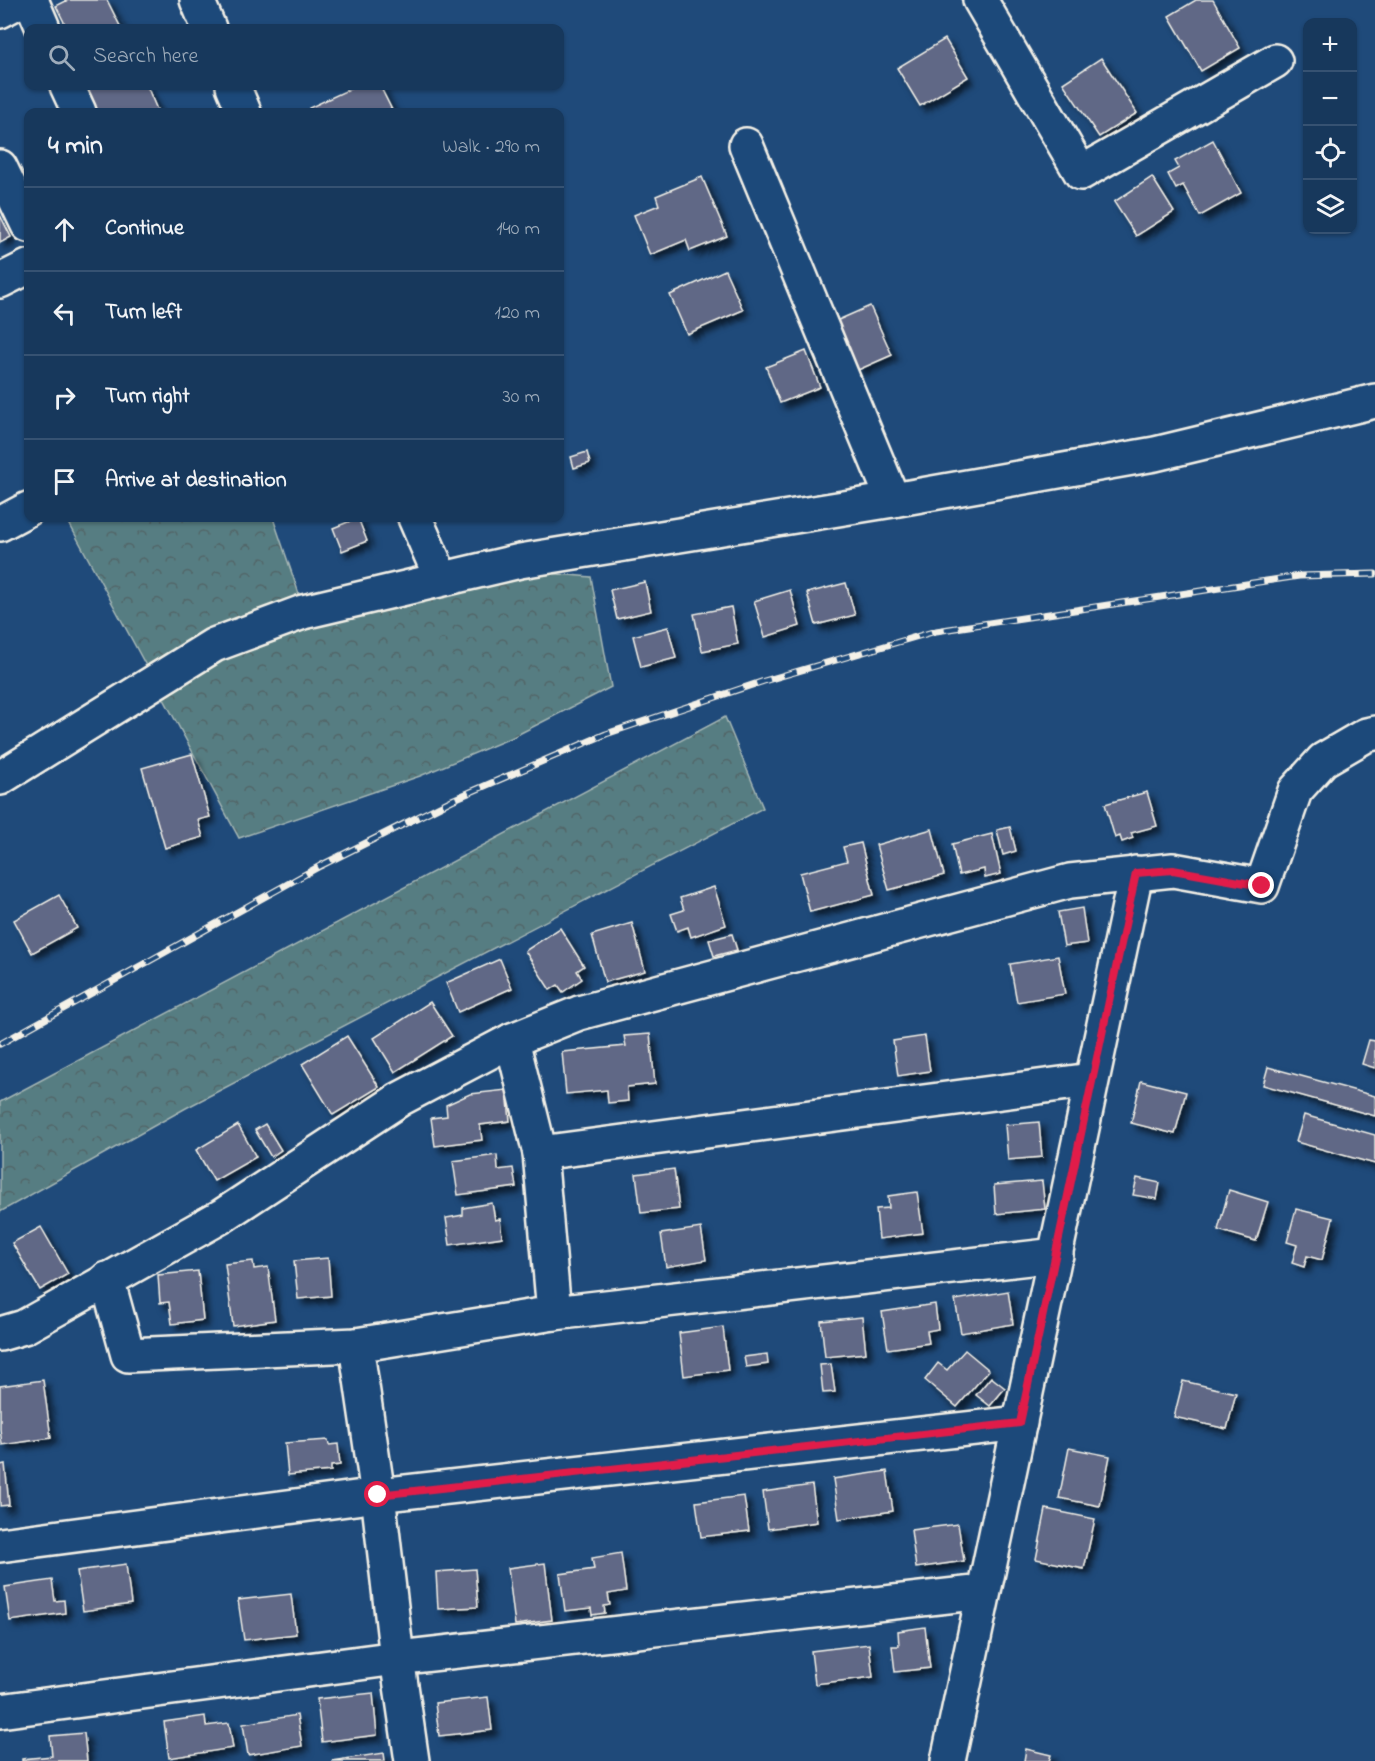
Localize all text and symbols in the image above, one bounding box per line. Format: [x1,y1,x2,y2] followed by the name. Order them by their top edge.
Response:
[1303,18,1357,234] map controls
[1303,18,1357,72] button: +
[24,24,564,90] search box
[45,41,78,74] icon: search
[93,41,198,73] text: Search here
[1303,72,1357,126] button: −
[1303,126,1357,180] button: locate
[48,128,103,166] text: 4 min
[442,133,540,162] text: Walk · 290 m
[1303,180,1357,234] button: layers
[48,213,81,246] icon: ahead
[105,213,184,245] text: Continue
[496,215,540,244] text: 140 m
[48,297,81,330] icon: left
[105,297,182,329] text: Turn left
[495,299,540,328] text: 120 m
[48,381,81,414] icon: right
[105,381,190,413] text: Turn right
[503,383,540,412] text: 30 m
[48,465,81,498] icon: arrive
[105,465,287,497] text: Arrive at destination
[1248,872,1274,898] route end
[364,1481,390,1507] route start

